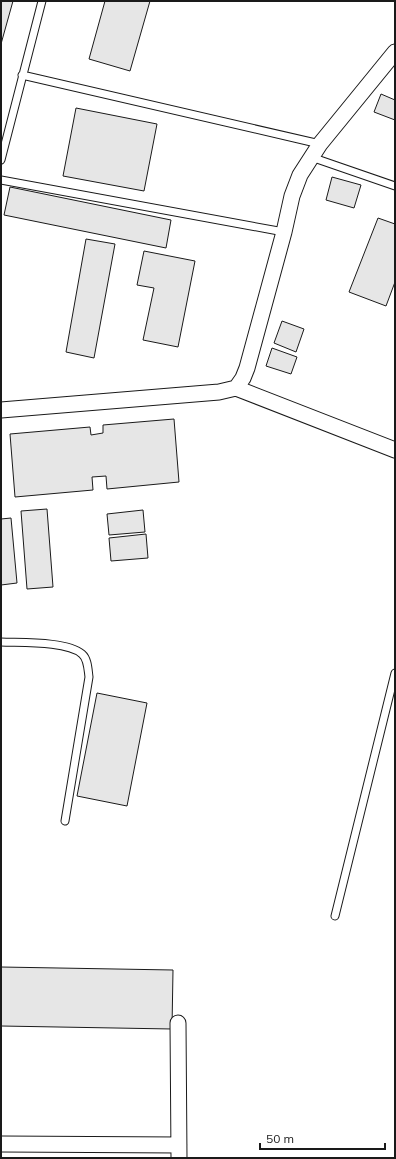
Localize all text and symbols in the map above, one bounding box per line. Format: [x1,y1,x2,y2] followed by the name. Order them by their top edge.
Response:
[260,1125,385,1151] scale bar
[266,1131,294,1146] text: 50 m

